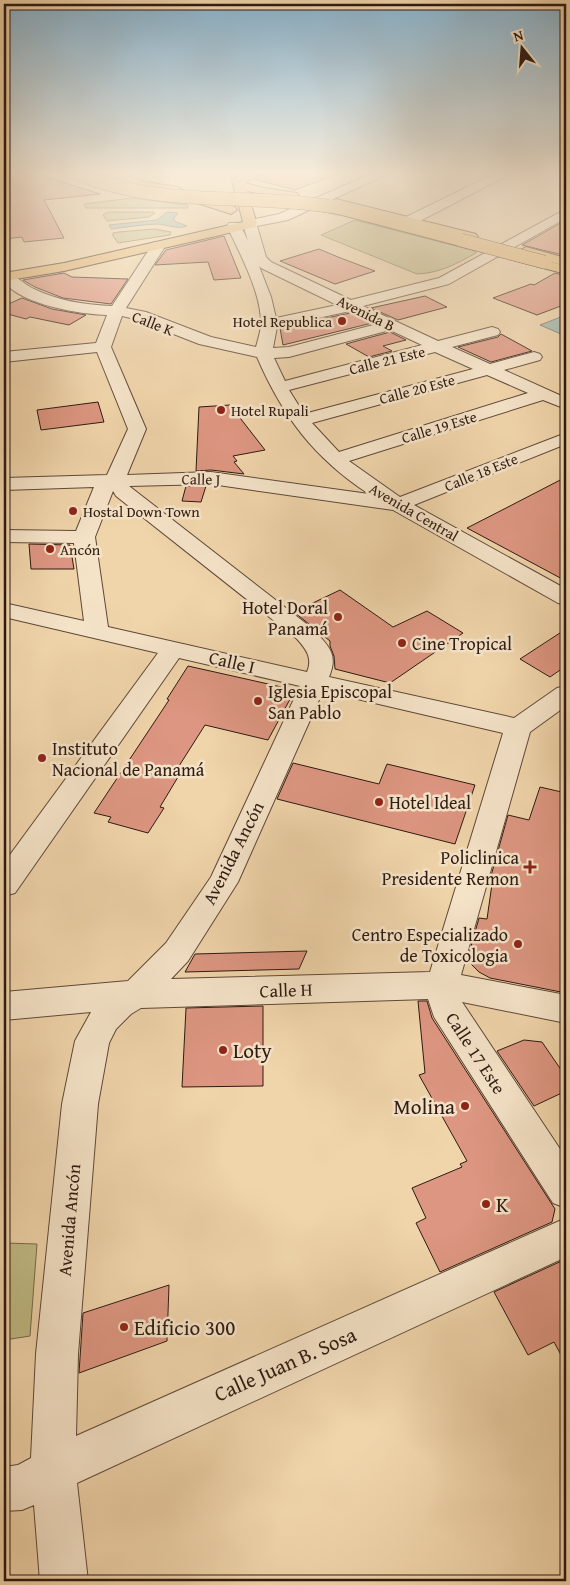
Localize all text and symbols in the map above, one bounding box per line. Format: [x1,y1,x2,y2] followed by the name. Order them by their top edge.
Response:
[498,22,548,72] north arrow
[511,24,526,46] text: N
[334,290,398,336] street label: Avenida B
[129,306,177,341] street label: Calle K
[233,311,332,332] place label: Hotel Republica
[336,315,348,327] marker: Hotel Republica
[347,340,427,380] street label: Calle 21 Este
[377,369,457,409] street label: Calle 20 Este
[231,400,309,421] place label: Hotel Rupali
[215,404,227,416] marker: Hotel Rupali
[399,406,479,448] street label: Calle 19 Este
[441,448,521,496] street label: Calle 18 Este
[181,468,221,490] street label: Calle J
[366,478,462,546] street label: Avenida Central
[83,501,200,522] place label: Hostal Down Town
[67,505,79,517] marker: Hostal Down Town
[60,539,101,560] place label: Ancón
[44,543,56,555] marker: Ancón
[242,594,328,642] place label: Hotel Doral Panamá
[332,611,344,623] marker: Hotel Doral Panamá
[412,630,512,657] place label: Cine Tropical
[396,637,408,649] marker: Cine Tropical
[206,644,258,680] street label: Calle I
[268,678,392,726] place label: Iglesia Episcopal San Pablo
[252,695,264,707] marker: Iglesia Episcopal San Pablo
[52,735,205,783] place label: Instituto Nacional de Panamá
[36,752,48,764] marker: Instituto Nacional de Panamá
[389,789,471,816] place label: Hotel Ideal
[373,796,385,808] marker: Hotel Ideal
[195,797,271,909] street label: Avenida Ancón
[382,844,519,892] place label: Policlinica Presidente Remon
[523,860,537,874] marker: Policlinica Presidente Remon
[352,921,508,969] place label: Centro Especializado de Toxicologia
[512,938,524,950] marker: Centro Especializado de Toxicologia
[259,976,313,1004] street label: Calle H
[439,1007,513,1099] street label: Calle 17 Este
[233,1035,272,1066] place label: Loty
[217,1044,229,1056] marker: Loty
[394,1091,455,1122] place label: Molina
[459,1100,471,1112] marker: Molina
[51,1163,87,1277] street label: Avenida Ancón
[496,1189,509,1220] place label: K
[480,1198,492,1210] marker: K
[134,1312,235,1343] place label: Edificio 300
[209,1319,361,1409] street label: Calle Juan B. Sosa
[118,1321,130,1333] marker: Edificio 300

